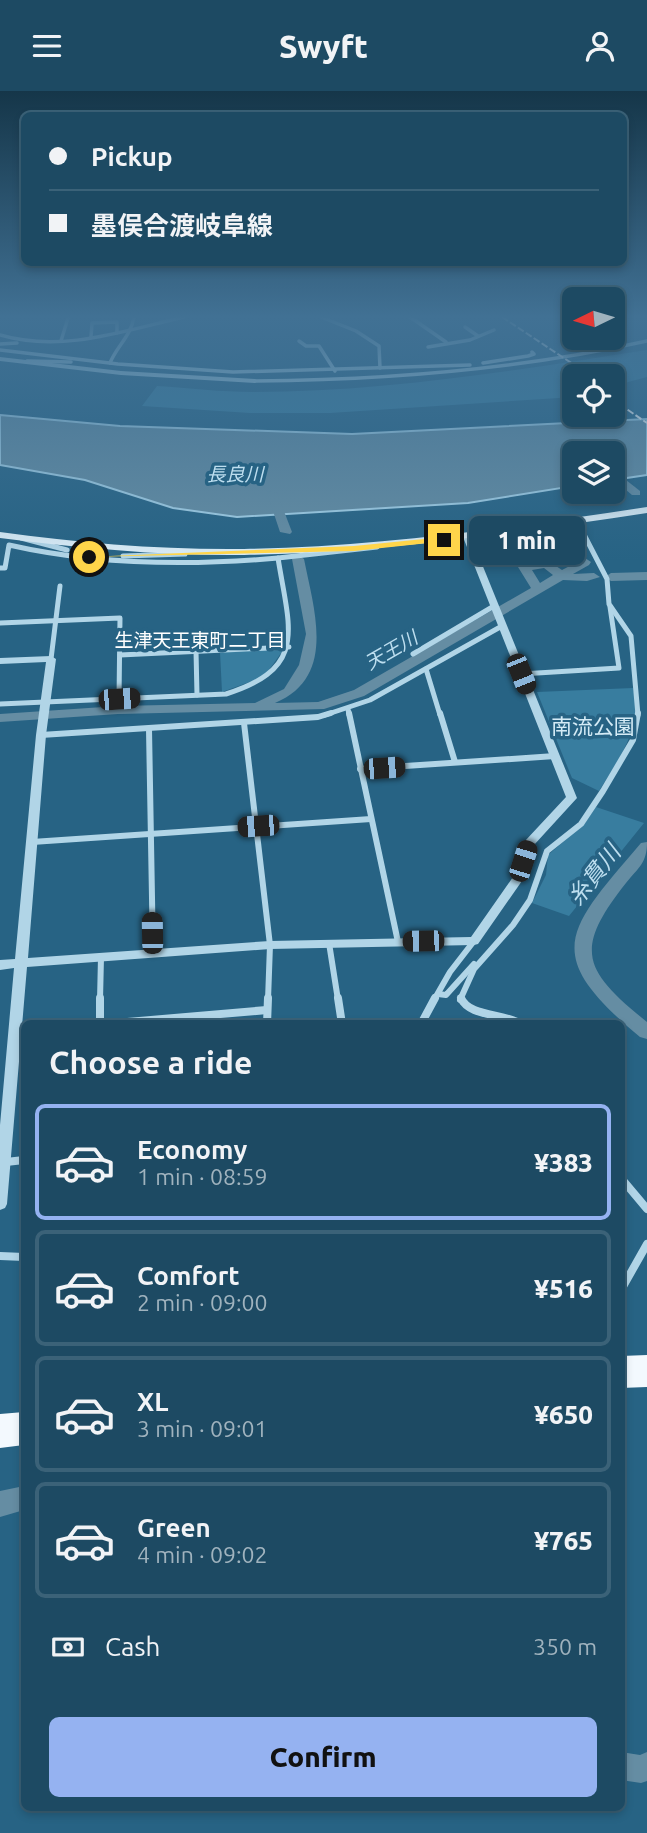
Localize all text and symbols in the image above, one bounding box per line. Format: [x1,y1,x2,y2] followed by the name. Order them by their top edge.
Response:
[28,27,66,65] icon: menu
[581,27,619,65] icon: person
[279,28,368,64] text: Swyft
[91,142,173,171] text: Pickup
[91,211,273,240] text: 墨俣合渡岐阜線
[562,287,625,350] north arrow
[562,287,625,504] map controls
[562,364,625,427] button: locate
[562,441,625,504] button: layers
[206,463,265,485] water label: 長良川
[468,515,584,565] callout: 1 min
[428,524,460,556] route end
[498,528,556,553] text: 1 min
[73,541,105,573] route start
[361,625,423,674] water label: 天王川
[114,629,286,651] district label: 生津天王東町二丁目
[504,651,539,697] car
[98,687,141,711] car
[551,714,635,738] park label: 南流公園
[363,756,406,780] car
[237,814,280,838] car
[563,837,627,910] water label: 糸貫川
[507,838,540,884] car
[142,912,163,954] car
[402,930,445,952] car
[49,1044,252,1080] text: Choose a ride
[53,1131,116,1194] icon: car
[137,1135,247,1164] text: Economy
[534,1148,593,1177] text: ¥383
[137,1164,268,1189] text: 1 min · 08:59
[53,1257,116,1320] icon: car
[137,1261,240,1290] text: Comfort
[534,1274,593,1303] text: ¥516
[137,1290,268,1315] text: 2 min · 09:00
[53,1383,116,1446] icon: car
[137,1387,168,1416] text: XL
[534,1400,593,1429] text: ¥650
[137,1416,268,1441] text: 3 min · 09:01
[53,1509,116,1572] icon: car
[137,1513,211,1542] text: Green
[534,1526,593,1555] text: ¥765
[137,1542,268,1567] text: 4 min · 09:02
[49,1628,87,1666] icon: cash
[105,1632,160,1661] text: Cash
[533,1634,597,1659] text: 350 m
[49,1717,597,1797] button: Confirm

